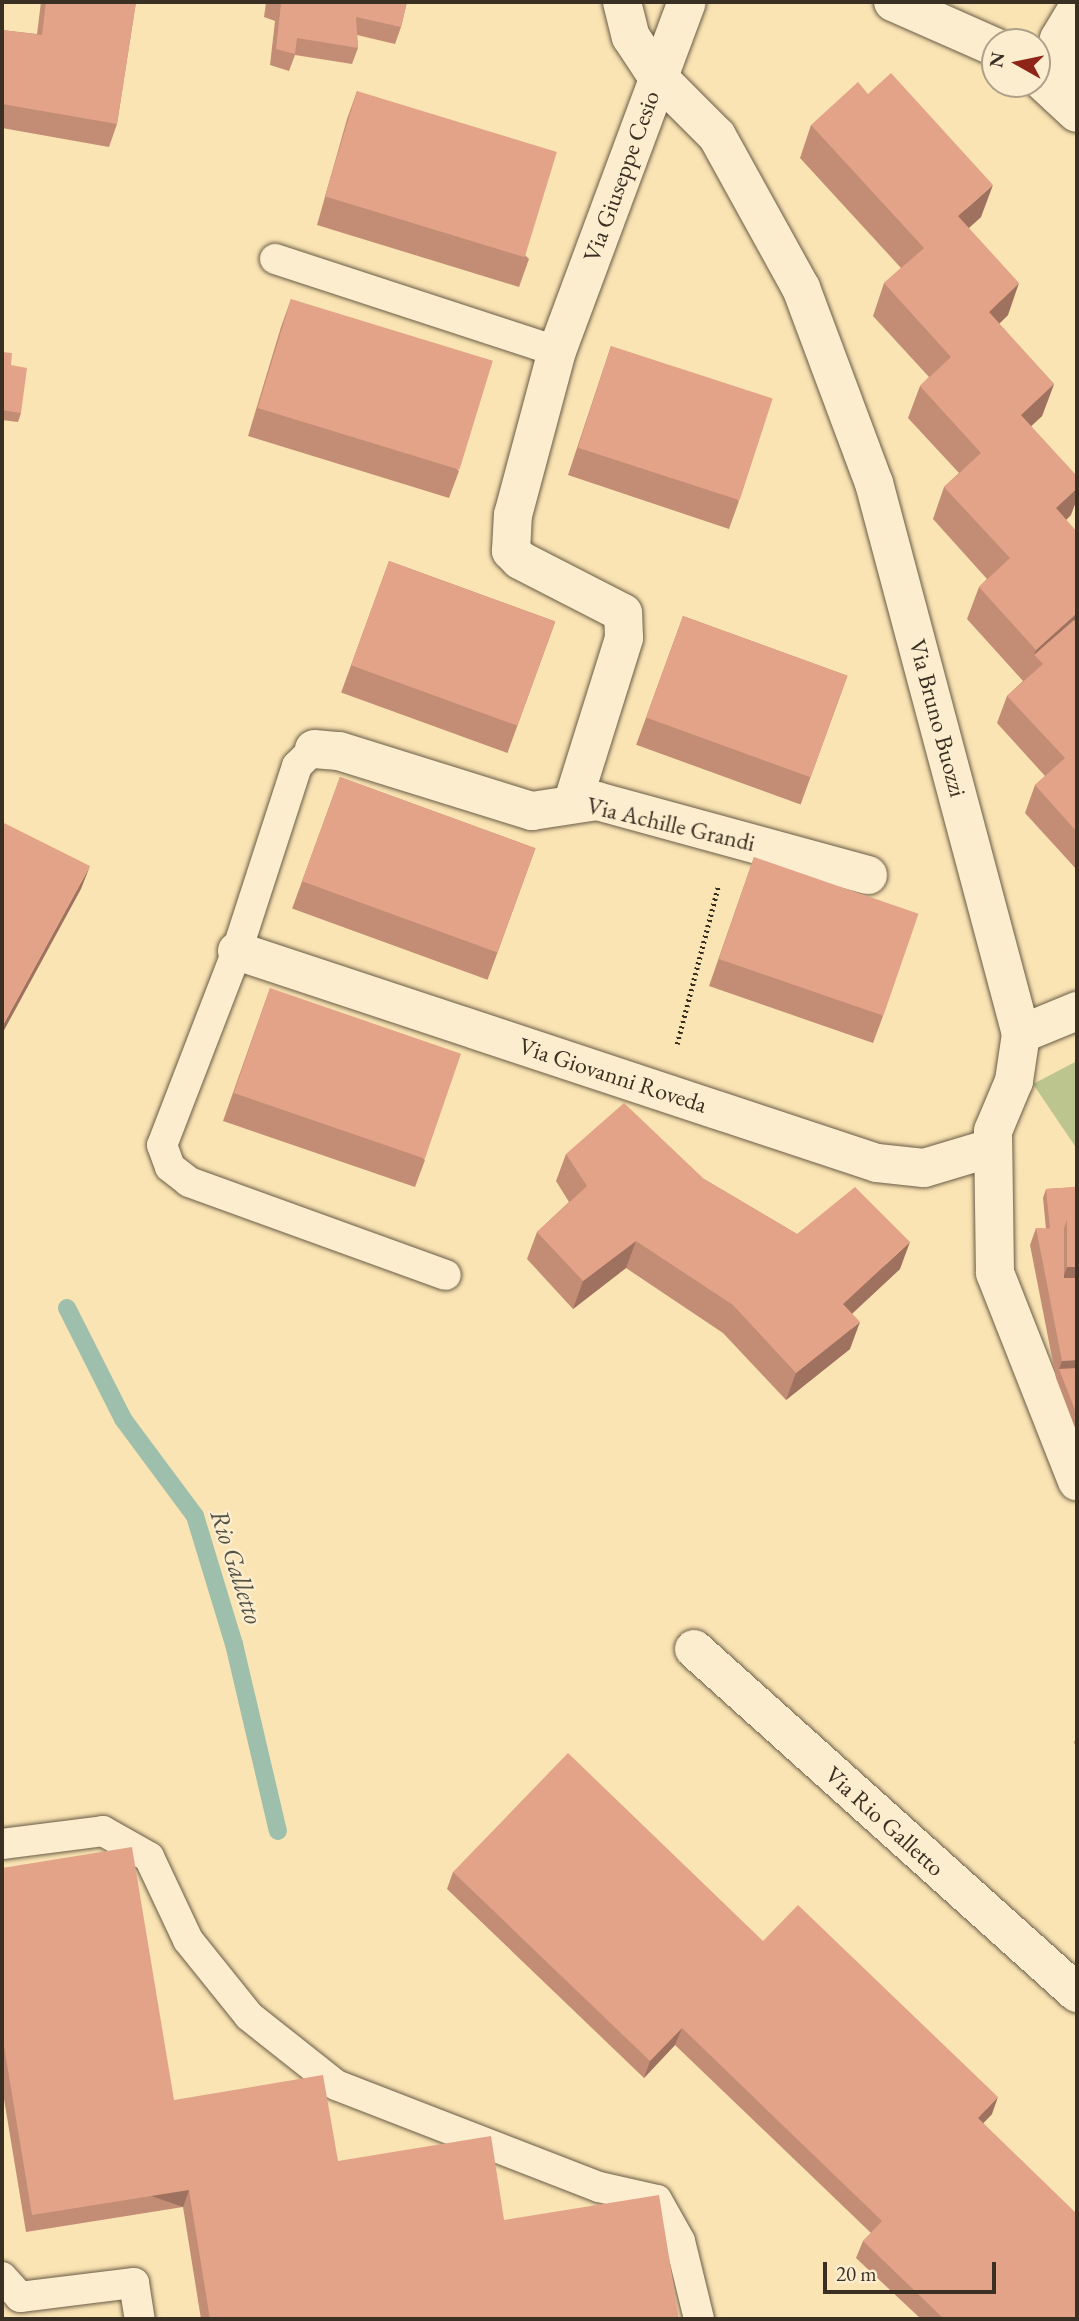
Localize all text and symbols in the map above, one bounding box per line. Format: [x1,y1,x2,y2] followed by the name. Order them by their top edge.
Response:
[981,28,1051,98] north arrow
[983,50,1010,69] text: N
[577,86,665,266] street label: Via Giuseppe Cesio
[903,636,973,800] street label: Via Bruno Buozzi
[584,791,758,857] street label: Via Achille Grandi
[515,1031,711,1119] street label: Via Giovanni Roveda
[203,1506,269,1628] water label: Rio Galletto
[819,1760,951,1882] street label: Via Rio Galletto
[827,2248,1000,2292] scale bar
[836,2260,877,2287] text: 20 m

